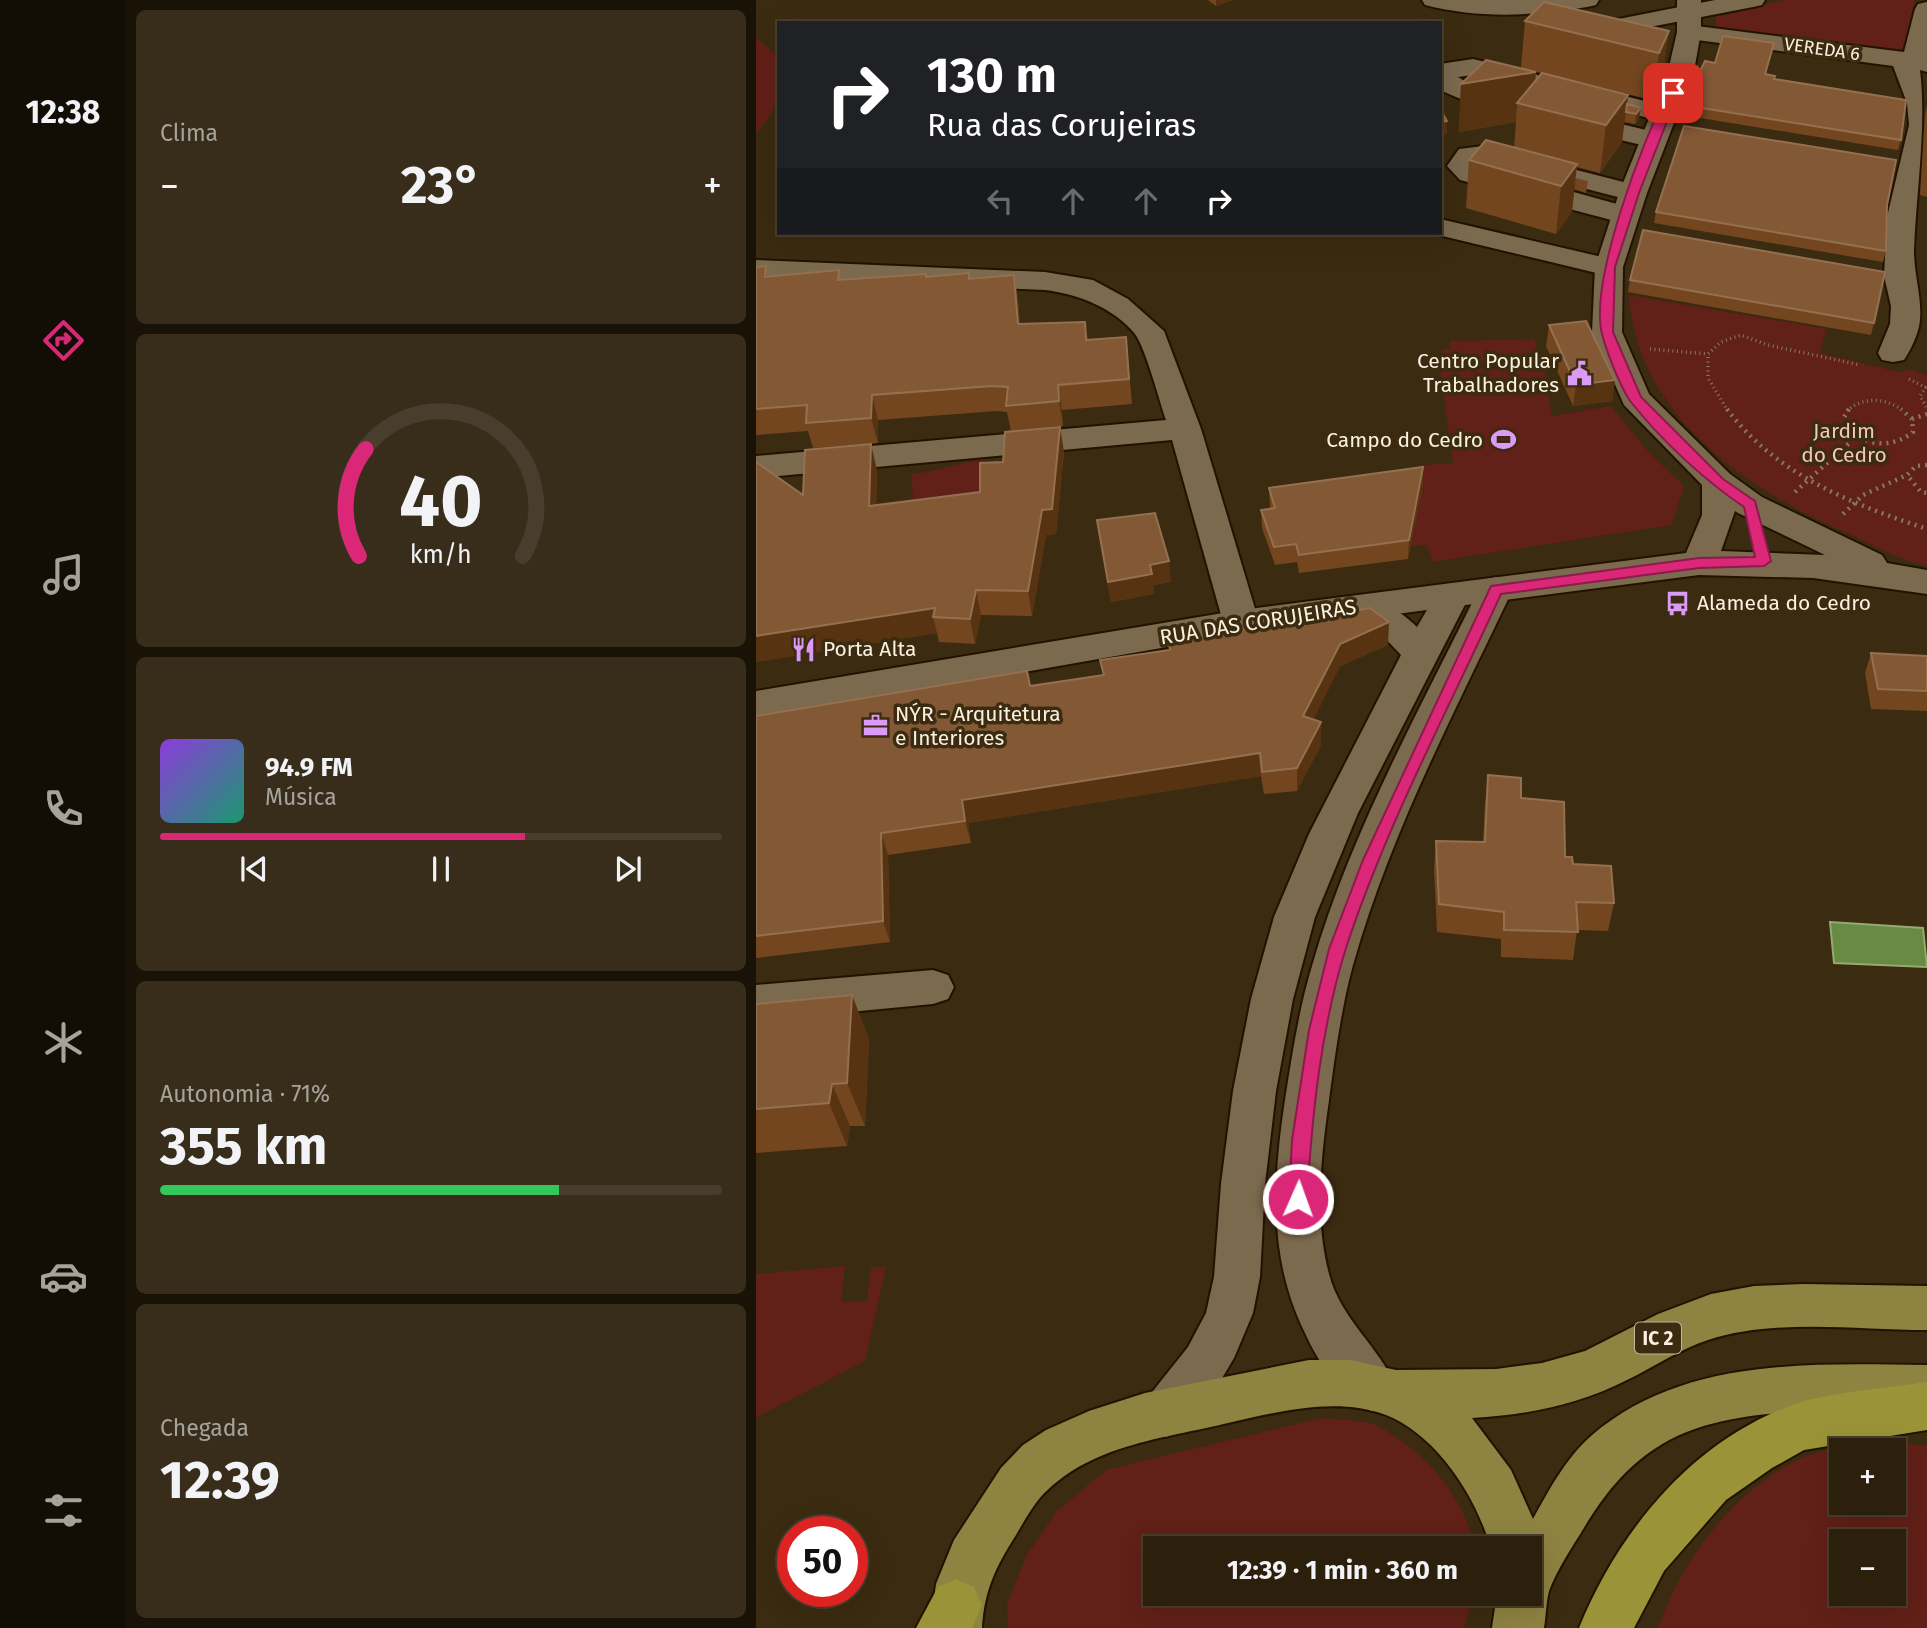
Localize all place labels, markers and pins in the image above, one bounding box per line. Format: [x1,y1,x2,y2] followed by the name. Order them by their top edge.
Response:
[1643,63,1703,123] pin
[1417,348,1559,398] place label: Centro Popular Trabalhadores
[1565,359,1593,387] public building icon: Centro Popular Trabalhadores
[1489,426,1517,454] sports icon: Campo do Cedro
[1326,427,1483,453] place label: Campo do Cedro
[1663,589,1691,617] bus stop icon: Alameda do Cedro
[1697,590,1871,616] place label: Alameda do Cedro
[789,635,817,663] restaurant icon: Porta Alta
[823,636,916,662] place label: Porta Alta
[895,701,1061,751] place label: NÝR - Arquitetura e Interiores
[861,712,889,740] office icon: NÝR - Arquitetura e Interiores

